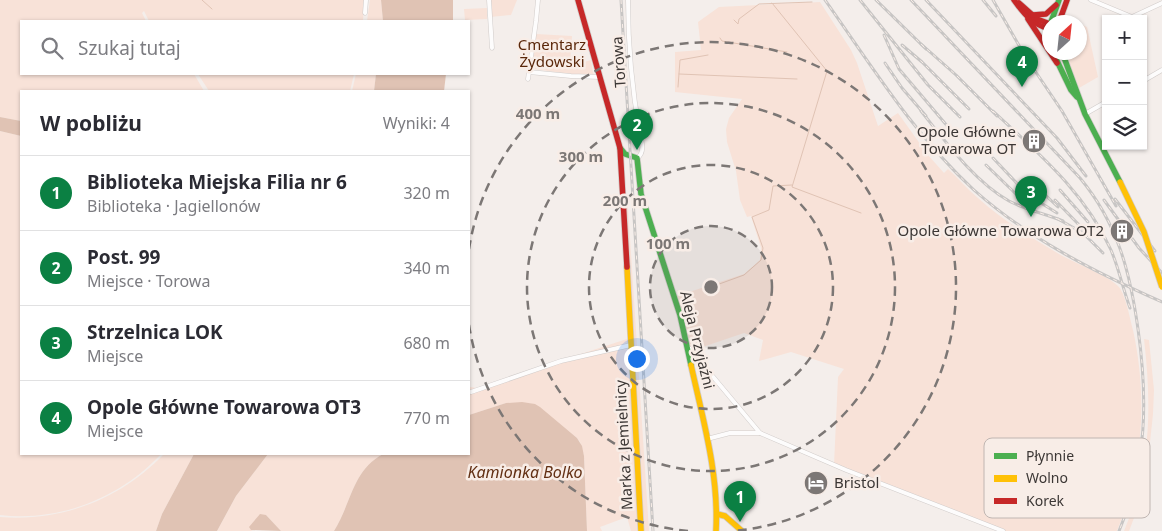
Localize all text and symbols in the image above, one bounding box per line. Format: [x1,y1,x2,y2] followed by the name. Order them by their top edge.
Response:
[1042,15,1087,60] north arrow
[1102,15,1147,150] map controls
[1102,15,1147,60] button: +
[20,20,470,75] search box
[38,34,66,62] icon: search
[518,34,586,71] park label: Cmentarz Żydowski
[78,35,181,61] text: Szukaj tutaj
[606,36,630,88] street label: Torowa
[1006,46,1038,87] pin: 4
[1102,60,1147,105] button: −
[516,103,560,123] text: 400 m
[1102,105,1147,150] button: layers
[40,109,142,137] text: W pobliżu
[621,109,653,150] pin: 2
[383,112,450,134] text: Wyniki: 4
[917,121,1017,158] place label: Opole Główne Towarowa OT
[1021,128,1047,154] building icon: Opole Główne Towarowa OT
[559,146,603,166] text: 300 m
[87,169,347,195] text: Biblioteka Miejska Filia nr 6
[1015,176,1047,217] pin: 3
[51,182,61,204] text: 1
[403,182,450,204] text: 320 m
[603,190,647,210] text: 200 m
[87,195,260,217] text: Biblioteka · Jagiellonów
[1109,218,1135,244] building icon: Opole Główne Towarowa OT2
[898,220,1104,240] place label: Opole Główne Towarowa OT2
[646,233,690,253] text: 100 m
[87,244,160,270] text: Post. 99
[51,257,61,279] text: 2
[403,257,450,279] text: 340 m
[87,270,210,292] text: Miejsce · Torowa
[702,278,720,296] centre of rings
[676,289,720,391] street label: Aleja Przyjaźni
[87,319,223,345] text: Strzelnica LOK
[51,332,61,354] text: 3
[403,332,450,354] text: 680 m
[87,345,143,367] text: Miejsce
[624,346,650,372] your location
[610,379,636,511] street label: Marka z Jemielnicy
[87,394,361,420] text: Opole Główne Towarowa OT3
[51,407,61,429] text: 4
[403,407,450,429] text: 770 m
[87,420,143,442] text: Miejsce
[984,438,1150,518] legend
[1026,446,1074,465] text: Płynnie
[468,461,583,483] water label: Kamionka Bolko
[1026,468,1068,487] text: Wolno
[803,470,829,496] hotel icon: Bristol
[834,472,879,492] place label: Bristol
[724,481,756,522] pin: 1
[1026,491,1065,510] text: Korek

